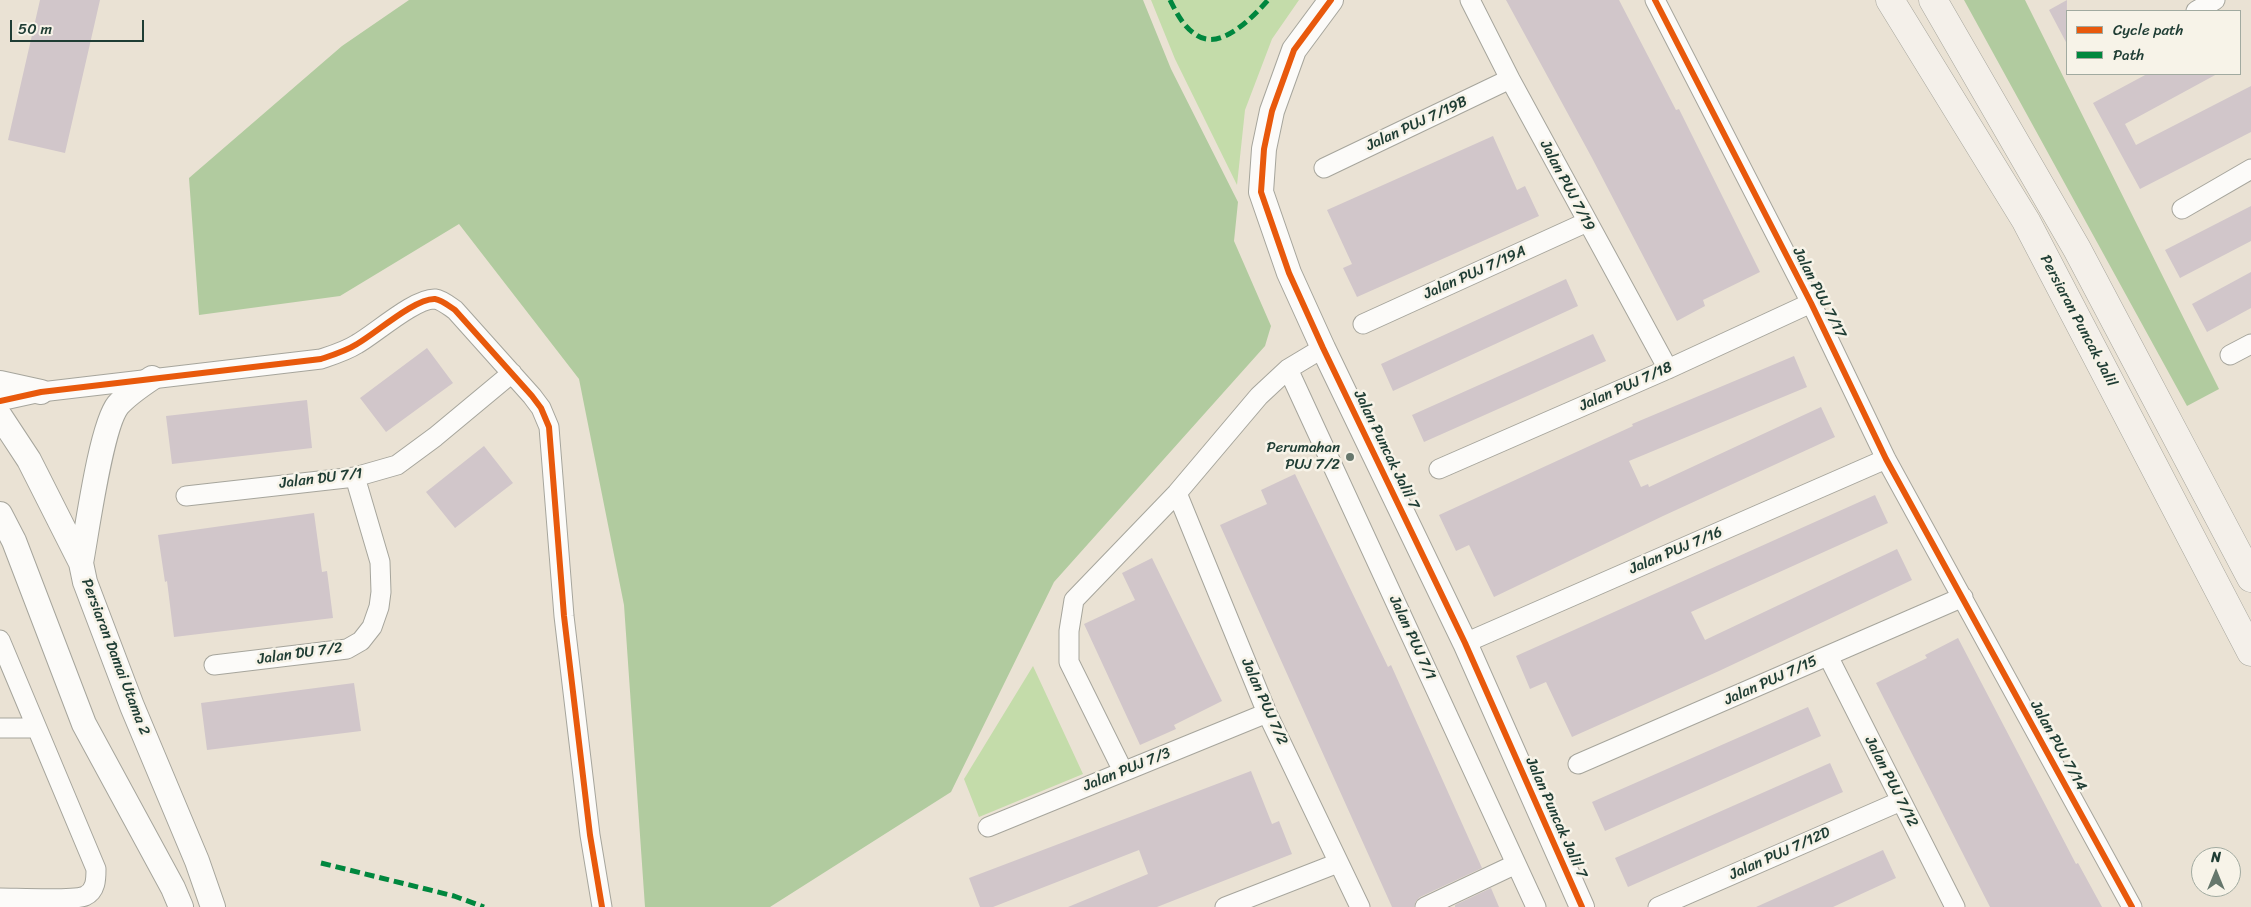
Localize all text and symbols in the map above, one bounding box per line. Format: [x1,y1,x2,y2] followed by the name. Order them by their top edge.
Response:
[12,10,146,42] scale bar
[2066,10,2241,75] legend
[18,16,52,42] text: 50 m
[2113,17,2183,43] text: Cycle path
[2113,42,2144,68] text: Path
[1364,93,1470,155] street label: Jalan PUJ 7/19B
[1536,138,1598,234] street label: Jalan PUJ 7/19
[1421,242,1529,304] street label: Jalan PUJ 7/19A
[1788,245,1850,341] street label: Jalan PUJ 7/17
[2036,252,2120,390] street label: Persiaran Puncak Jalil
[1577,358,1675,416] street label: Jalan PUJ 7/18
[1349,388,1423,512] street label: Jalan Puncak Jalil 7
[1266,439,1340,474] place label: Perumahan PUJ 7/2
[1344,451,1356,463] marker: Perumahan PUJ 7/2
[278,465,364,493] street label: Jalan DU 7/1
[1627,523,1725,579] street label: Jalan PUJ 7/16
[77,576,153,738] street label: Persiaran Damai Utama 2
[1385,593,1439,683] street label: Jalan PUJ 7/1
[256,639,344,669] street label: Jalan DU 7/2
[1722,652,1820,710] street label: Jalan PUJ 7/15
[1237,656,1291,748] street label: Jalan PUJ 7/2
[2026,698,2090,794] street label: Jalan PUJ 7/14
[1860,734,1922,830] street label: Jalan PUJ 7/12
[1081,744,1173,796] street label: Jalan PUJ 7/3
[1521,755,1591,881] street label: Jalan Puncak Jalil 7
[1727,824,1833,884] street label: Jalan PUJ 7/12D
[2211,845,2221,870] text: N
[2191,847,2241,897] north arrow

